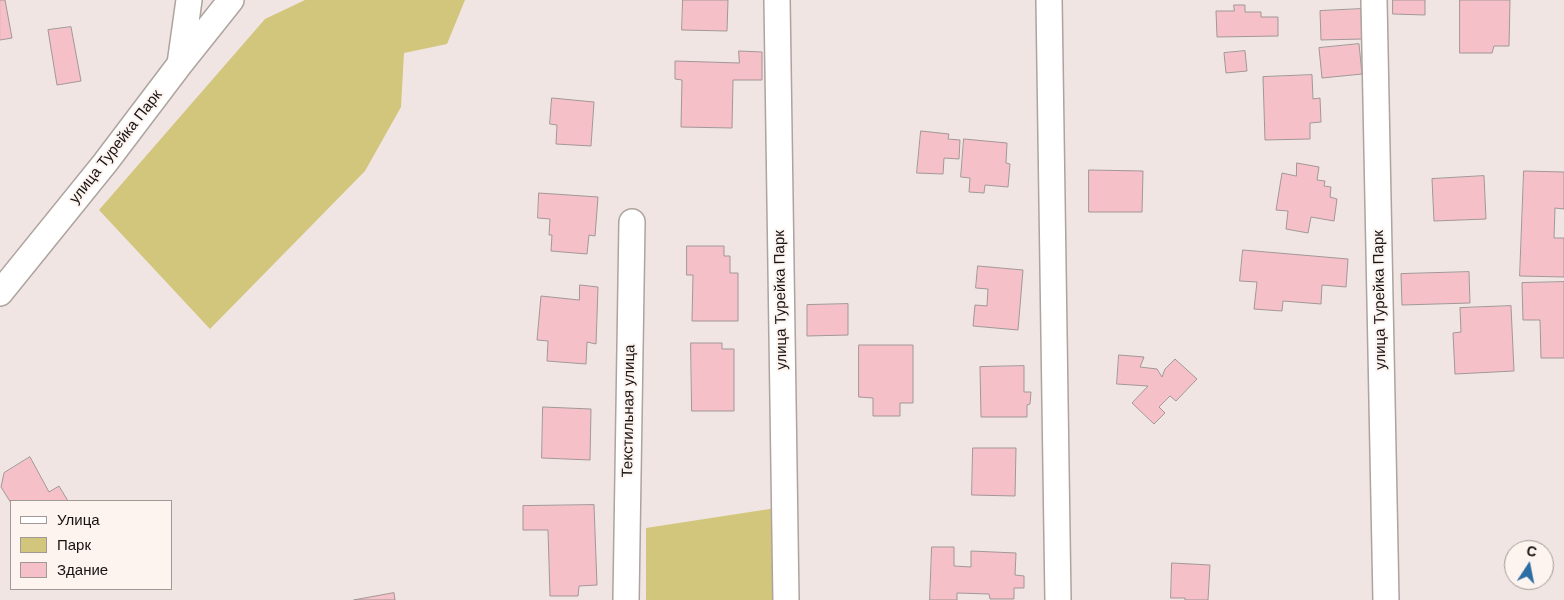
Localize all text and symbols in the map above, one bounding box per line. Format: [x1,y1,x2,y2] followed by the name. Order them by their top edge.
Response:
[66,86,166,208] street label: улица Турейка Парк
[771,230,791,370] street label: улица Турейка Парк
[1370,230,1390,370] street label: улица Турейка Парк
[619,344,639,478] street label: Текстильная улица
[10,500,172,590] legend
[57,511,100,528] text: Улица
[57,536,91,553] text: Парк
[1504,540,1554,590] north arrow
[1525,542,1538,560] text: С
[57,561,108,578] text: Здание

